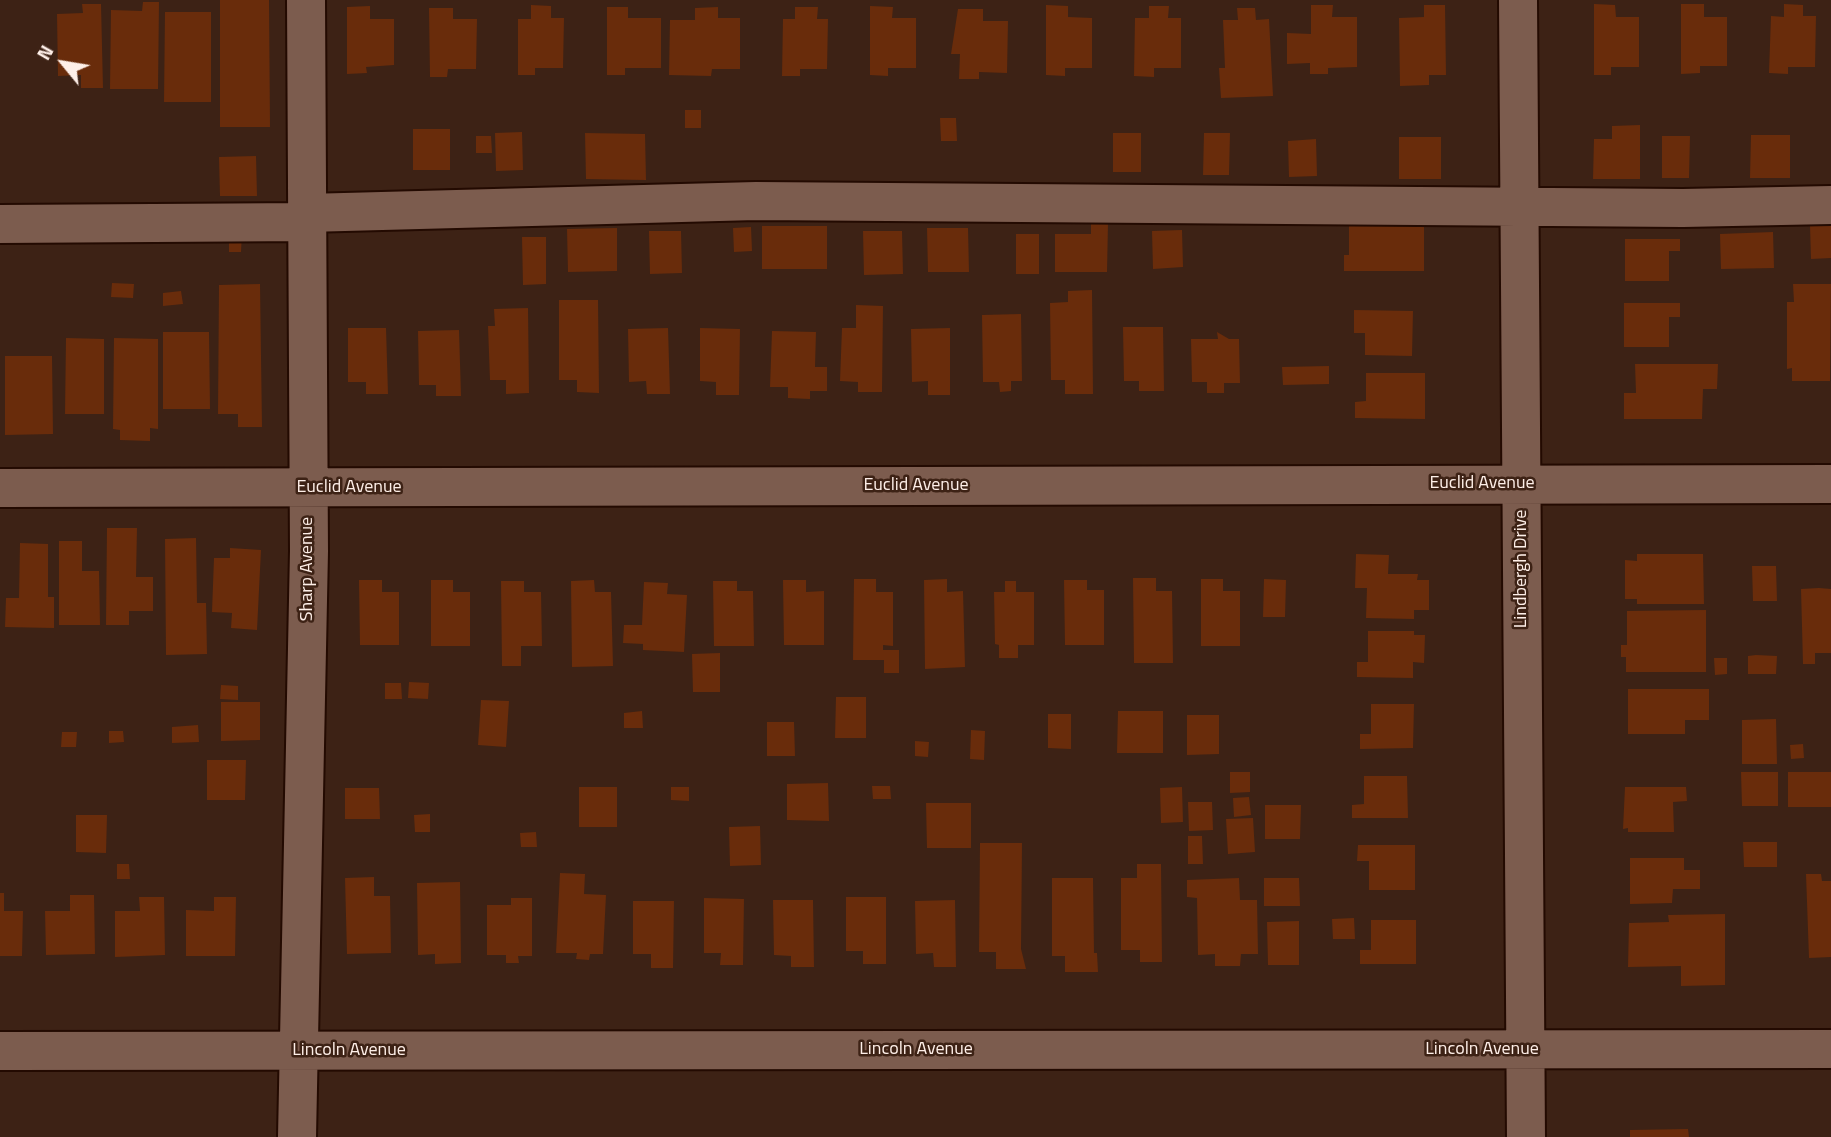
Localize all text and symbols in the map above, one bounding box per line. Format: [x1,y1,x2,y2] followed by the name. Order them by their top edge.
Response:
[28,28,98,98] north arrow
[29,39,60,65] text: N
[1429,473,1535,495] street label: Euclid Avenue
[863,475,969,497] street label: Euclid Avenue
[296,477,402,499] street label: Euclid Avenue
[1511,510,1533,628] street label: Lindbergh Drive
[297,517,319,621] street label: Sharp Avenue
[859,1039,973,1061] street label: Lincoln Avenue
[1425,1039,1539,1061] street label: Lincoln Avenue
[292,1040,406,1062] street label: Lincoln Avenue

